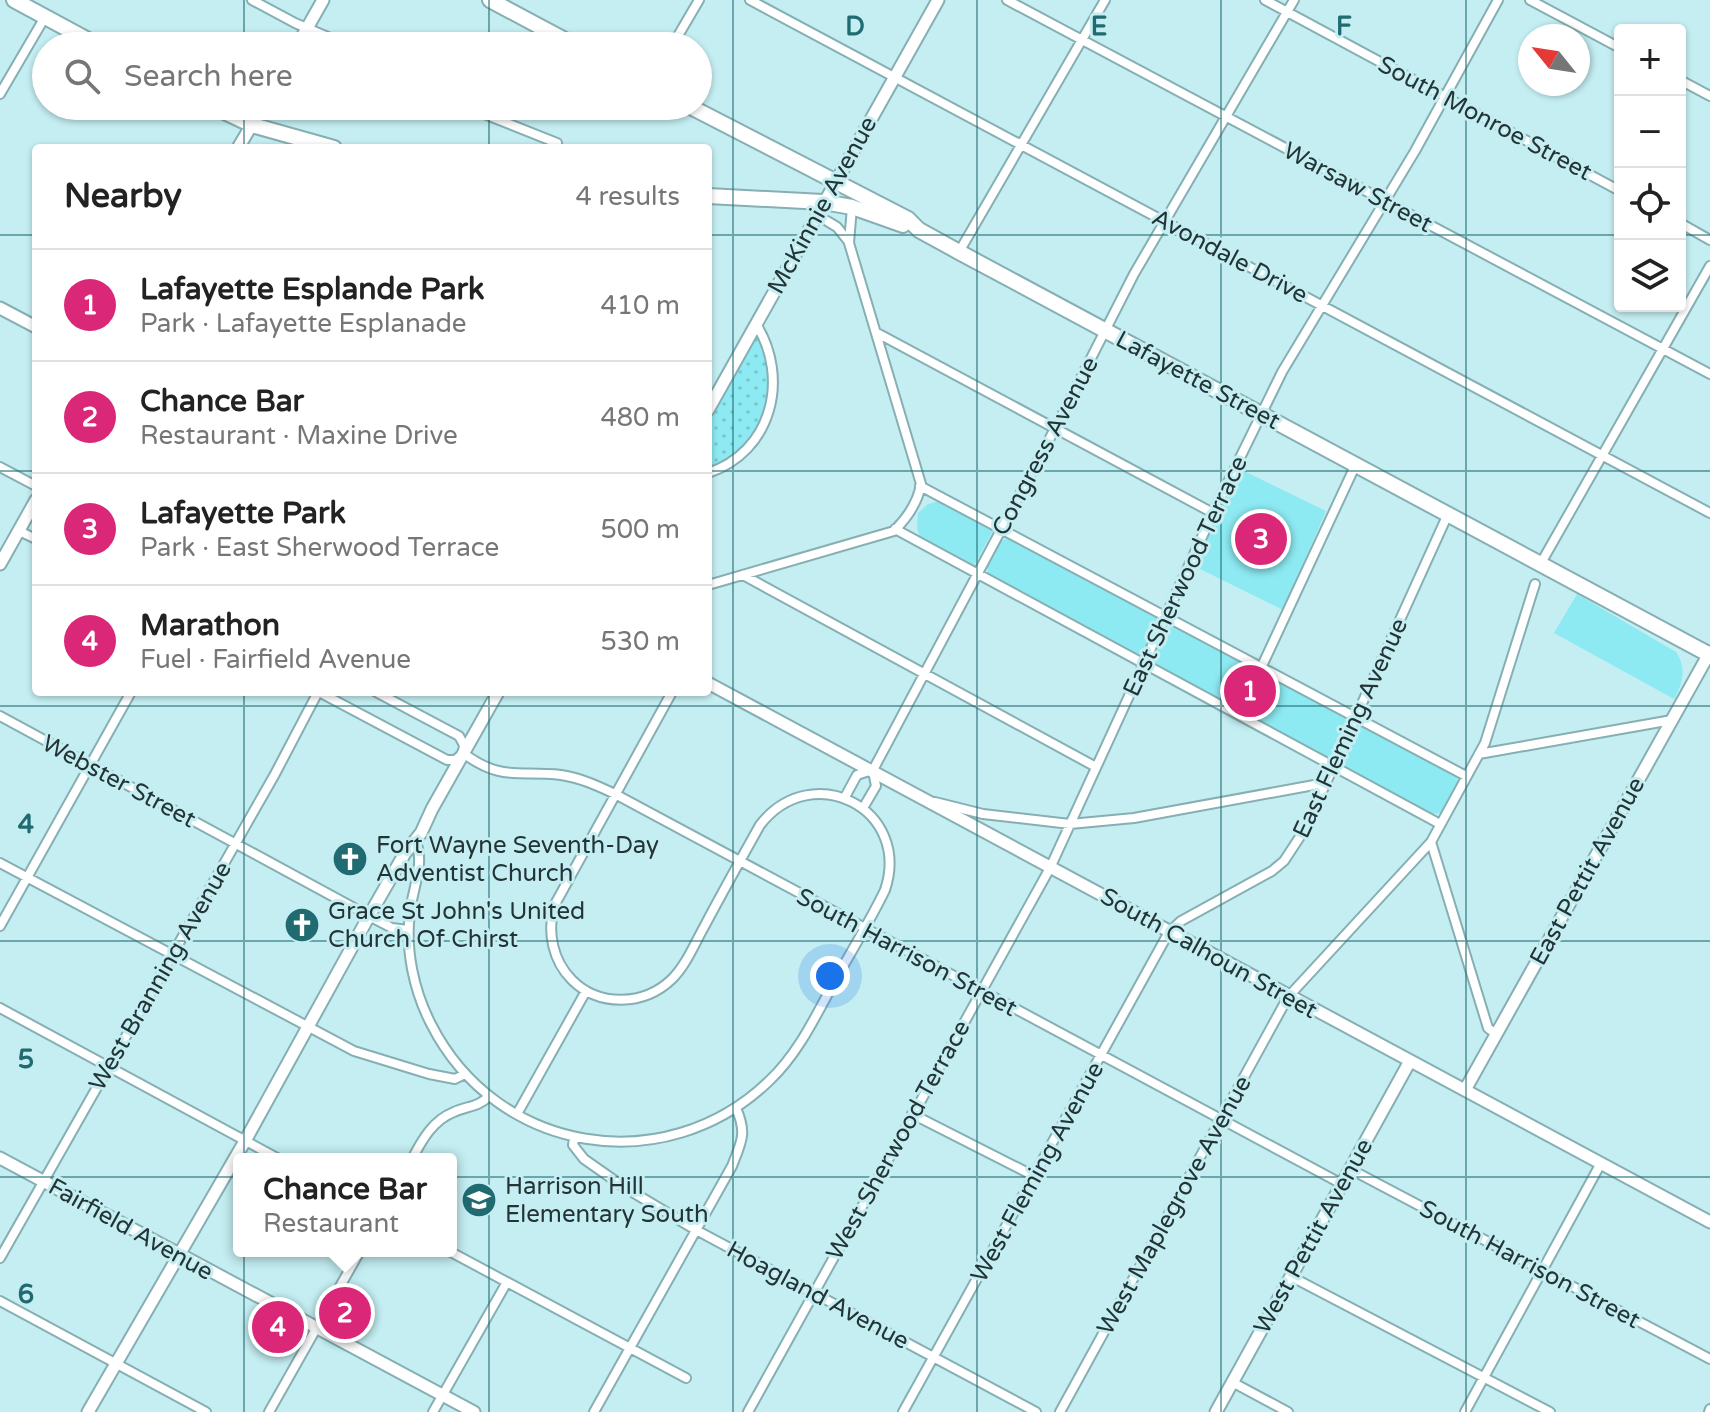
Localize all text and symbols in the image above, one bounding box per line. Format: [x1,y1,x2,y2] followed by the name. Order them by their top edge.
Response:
[845,11,865,42] text: D
[1091,11,1107,42] text: E
[1336,11,1352,42] text: F
[1518,24,1590,96] north arrow
[1614,24,1686,312] map controls
[1614,24,1686,96] button: +
[32,32,712,120] search box
[1373,50,1597,187] street label: South Monroe Street
[60,54,104,98] icon: search
[124,58,293,95] text: Search here
[1614,96,1686,168] button: −
[762,111,883,299] street label: McKinnie Avenue
[1278,136,1437,239] street label: Warsaw Street
[1614,168,1686,240] button: locate
[64,176,182,217] text: Nearby
[575,181,680,212] text: 4 results
[1147,203,1313,310] street label: Avondale Drive
[1614,240,1686,312] button: layers
[140,271,484,308] text: Lafayette Esplande Park
[82,290,98,321] text: 1
[600,290,680,321] text: 410 m
[140,308,467,339] text: Park · Lafayette Esplanade
[1111,325,1285,436] street label: Lafayette Street
[986,352,1105,541] street label: Congress Avenue
[140,383,304,420] text: Chance Bar
[82,402,98,433] text: 2
[600,402,680,433] text: 480 m
[140,420,458,451] text: Restaurant · Maxine Drive
[1117,452,1254,701] street label: East Sherwood Terrace
[140,495,346,532] text: Lafayette Park
[1235,509,1287,569] pin: 3
[82,514,98,545] text: 3
[600,514,680,545] text: 500 m
[140,532,499,563] text: Park · East Sherwood Terrace
[140,607,280,644] text: Marathon
[1287,614,1414,843] street label: East Fleming Avenue
[82,626,98,657] text: 4
[600,626,680,657] text: 530 m
[140,644,411,675] text: Fuel · Fairfield Avenue
[1224,661,1276,721] pin: 1
[37,729,201,834] street label: Webster Street
[1524,772,1651,970] street label: East Pettit Avenue
[18,809,34,840] text: 4
[376,831,659,888] place label: Fort Wayne Seventh-Day Adventist Church
[331,840,369,878] church icon: Fort Wayne Seventh-Day Adventist Church
[83,856,238,1096] street label: West Branning Avenue
[792,882,1022,1023] street label: South Harrison Street
[1095,882,1322,1025] street label: South Calhoun Street
[328,897,585,954] place label: Grace St John's United Church Of Chirst
[283,906,321,944] church icon: Grace St John's United Church Of Chirst
[810,956,850,996] your location
[820,1015,977,1265] street label: West Sherwood Terrace
[18,1044,34,1075] text: 5
[965,1057,1110,1288] street label: West Fleming Avenue
[1091,1071,1258,1340] street label: West Maplegrove Avenue
[1248,1134,1379,1339] street label: West Pettit Avenue
[233,1153,457,1257] popup
[263,1171,427,1208] text: Chance Bar
[43,1172,218,1287] street label: Fairfield Avenue
[505,1172,709,1229] place label: Harrison Hill Elementary South
[460,1181,498,1219] school or university icon: Harrison Hill Elementary South
[1415,1194,1645,1335] street label: South Harrison Street
[263,1208,399,1239] text: Restaurant
[722,1235,914,1356] street label: Hoagland Avenue
[18,1279,34,1310] text: 6
[319,1283,371,1343] pin: 2
[252,1297,304,1357] pin: 4

